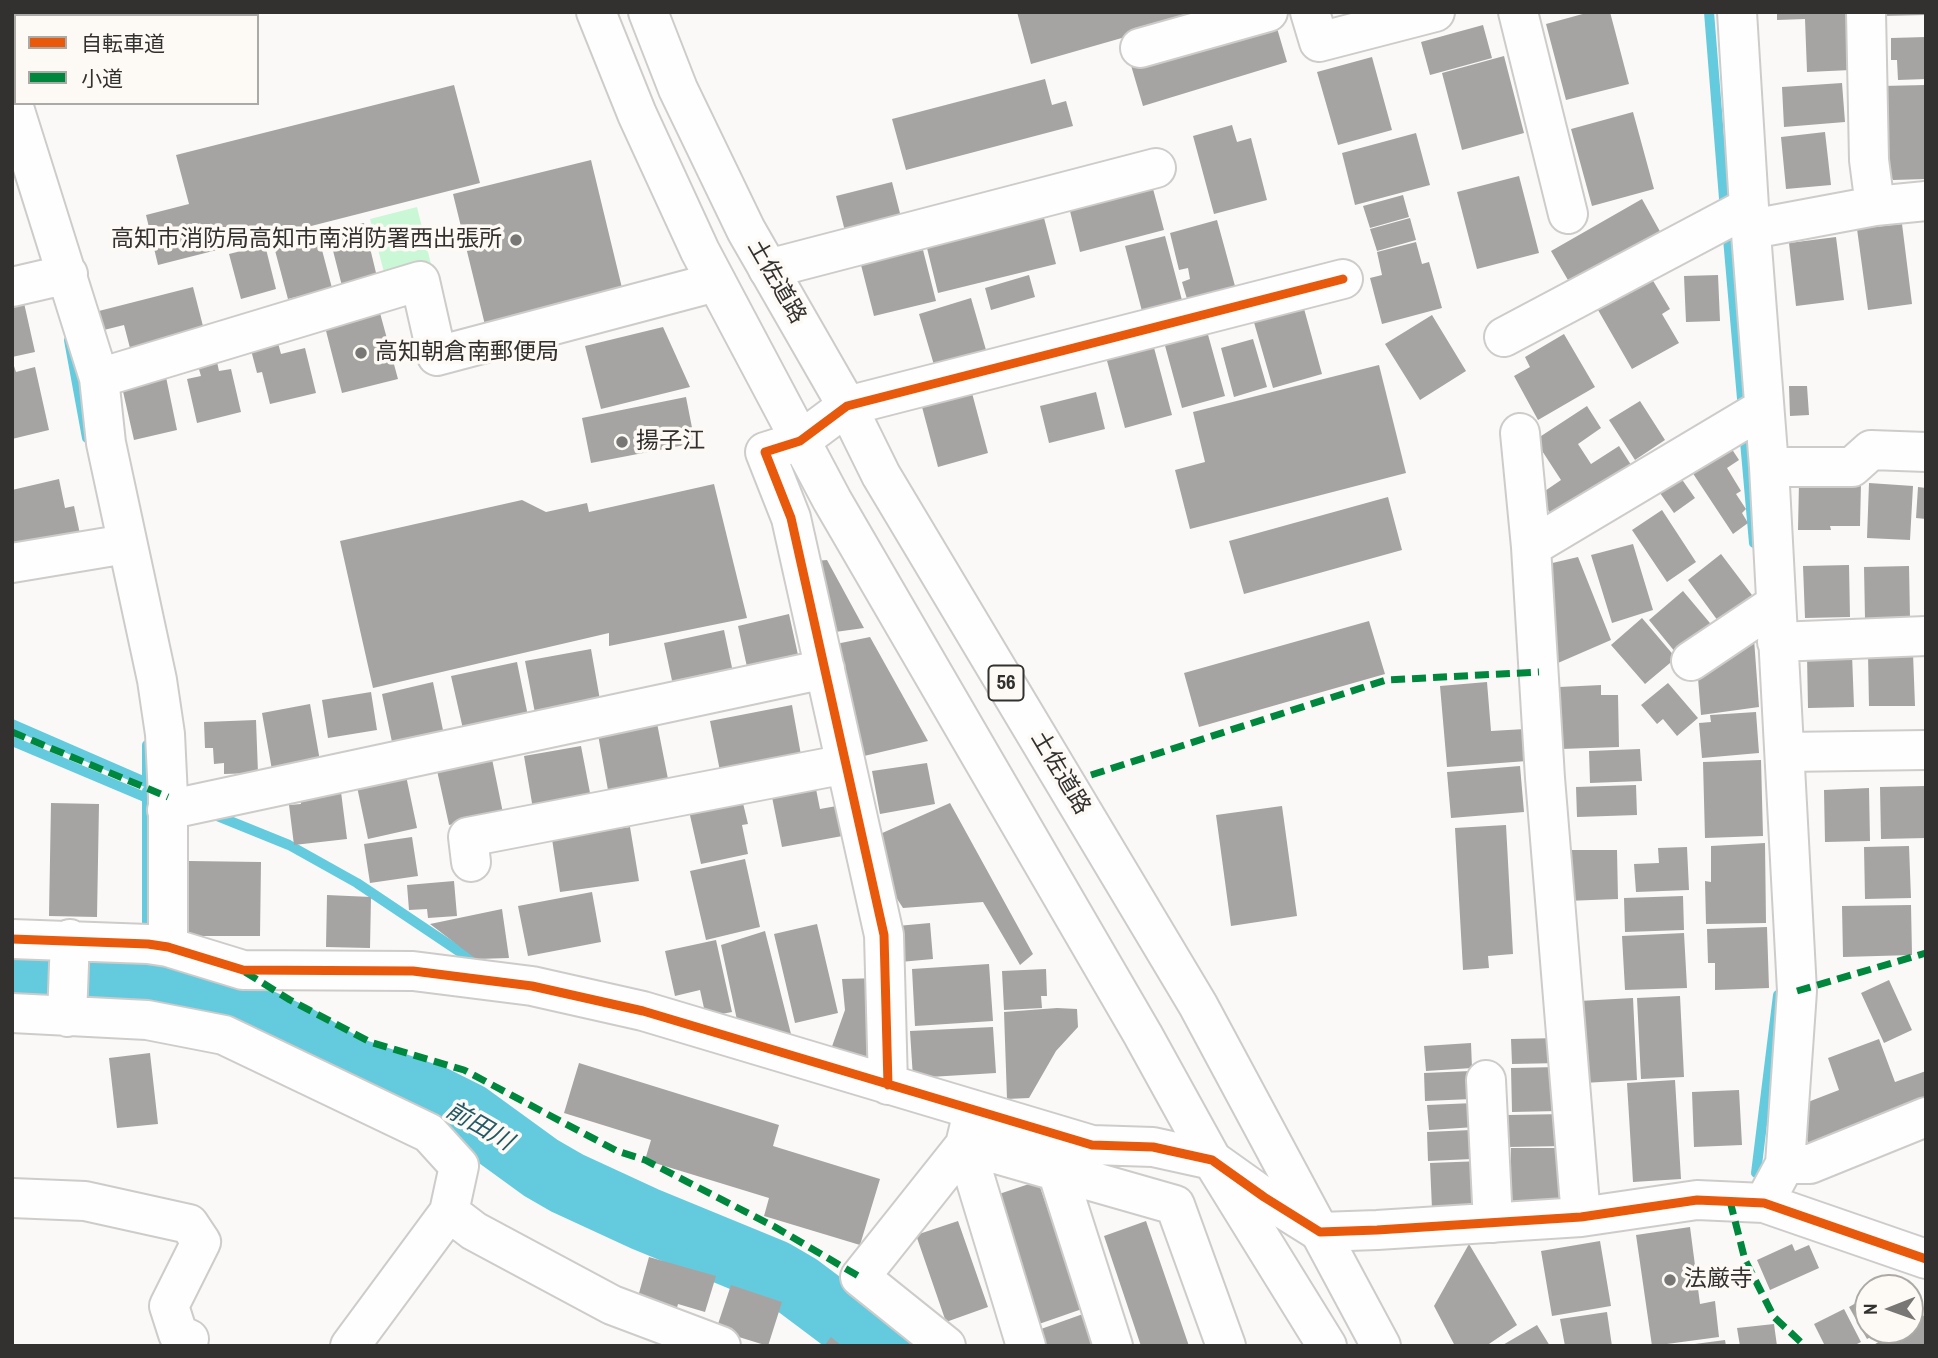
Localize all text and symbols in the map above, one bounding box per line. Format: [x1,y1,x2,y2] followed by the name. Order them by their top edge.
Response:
[14,14,259,105] legend
[81,29,165,58] text: 自転車道
[81,64,123,93] text: 小道
[111,226,502,254] place label: 高知市消防局高知市南消防署西出張所
[508,232,524,248] marker: 高知市消防局高知市南消防署西出張所
[741,235,811,329] street label: 土佐道路
[375,339,559,367] place label: 高知朝倉南郵便局
[353,345,369,361] marker: 高知朝倉南郵便局
[636,428,705,456] place label: 揚子江
[614,434,630,450] marker: 揚子江
[988,666,1024,700] road number: 56
[1024,726,1096,820] street label: 土佐道路
[441,1097,517,1157] water label: 前田川
[1684,1266,1753,1294] place label: 法厳寺
[1662,1272,1678,1288] marker: 法厳寺
[1854,1274,1924,1344] north arrow
[1857,1303,1883,1315] text: N

